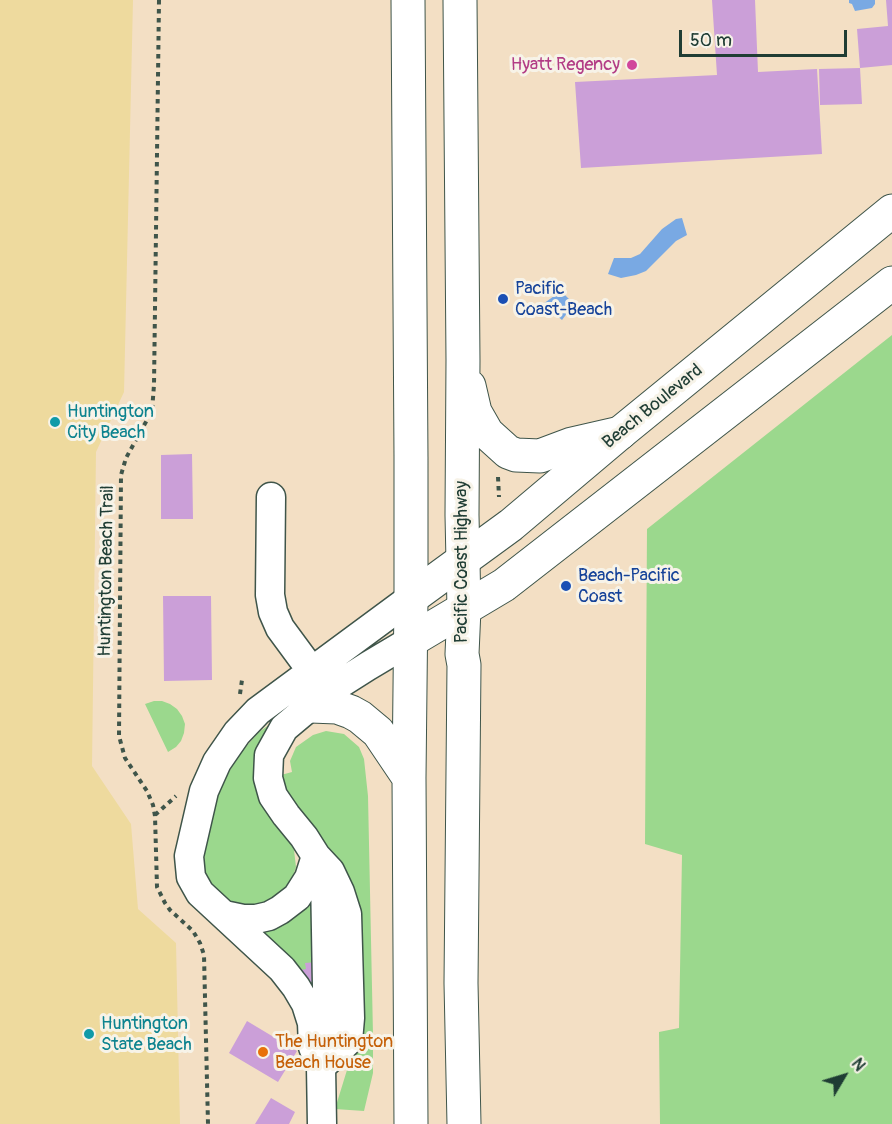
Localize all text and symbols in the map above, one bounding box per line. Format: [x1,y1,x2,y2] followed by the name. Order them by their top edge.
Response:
[682,18,850,56] scale bar
[690,29,732,52] text: 50 m
[511,54,620,76] place label: Hyatt Regency
[625,58,639,72] marker: Hyatt Regency
[515,278,612,320] place label: Pacific Coast-Beach
[496,292,510,306] marker: Pacific Coast-Beach
[599,360,707,454] street label: Beach Boulevard
[67,401,154,444] place label: Huntington City Beach
[48,415,62,429] marker: Huntington City Beach
[451,481,473,643] street label: Pacific Coast Highway
[95,485,119,657] street label: Huntington Beach Trail
[578,565,680,608] place label: Beach-Pacific Coast
[559,579,573,593] marker: Beach-Pacific Coast
[101,1013,192,1056] place label: Huntington State Beach
[82,1027,96,1041] marker: Huntington State Beach
[275,1031,393,1074] place label: The Huntington Beach House
[256,1045,270,1059] marker: The Huntington Beach House
[814,1046,874,1106] north arrow
[847,1054,869,1075] text: N

